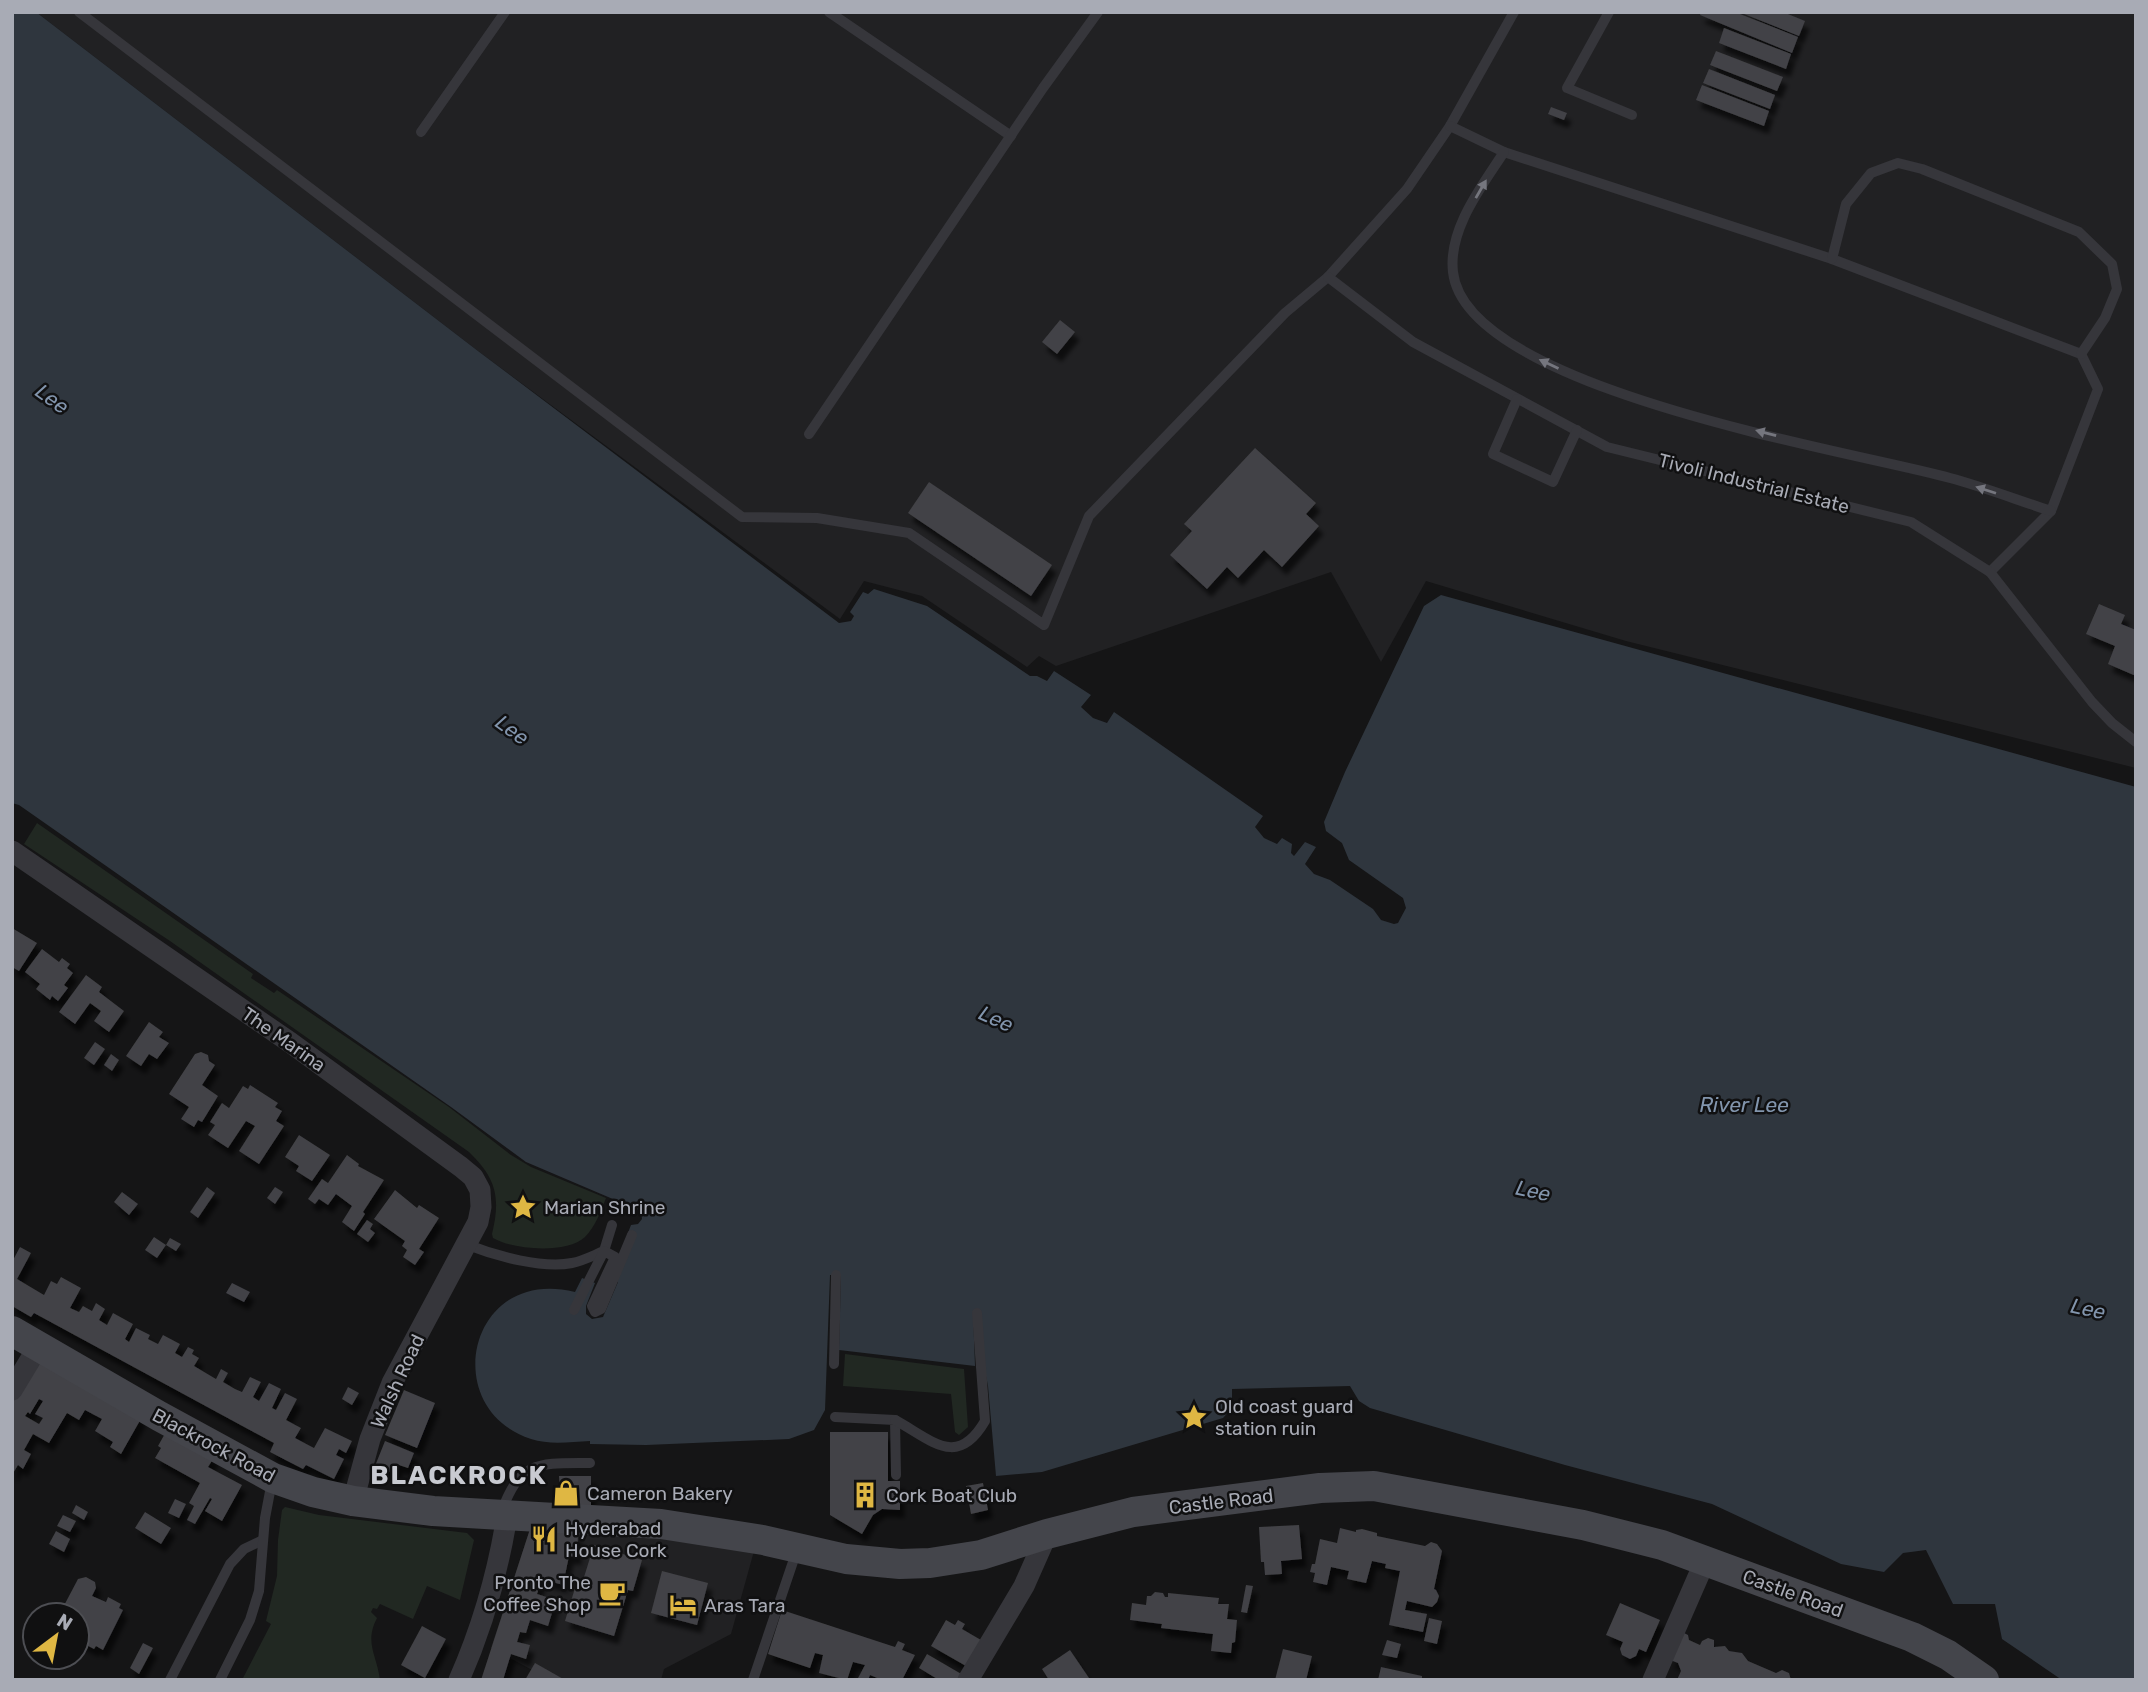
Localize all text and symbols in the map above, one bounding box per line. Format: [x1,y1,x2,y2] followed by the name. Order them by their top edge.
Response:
[1474,179,1487,198] one-way arrow
[1539,358,1559,370] one-way arrow
[31,378,74,419] water label: Lee
[1755,428,1776,438] one-way arrow
[1656,449,1852,518] street label: Tivoli Industrial Estate
[1975,484,1996,494] one-way arrow
[491,709,534,750] water label: Lee
[975,1000,1017,1037] water label: Lee
[237,1002,330,1077] street label: The Marina
[1699,1092,1789,1117] water label: River Lee
[1513,1175,1553,1206] water label: Lee
[508,1192,538,1222] place icon: Marian Shrine
[544,1196,665,1219] place label: Marian Shrine
[2068,1293,2108,1324] water label: Lee
[366,1331,429,1432] street label: Walsh Road
[1215,1395,1354,1440] place label: Old coast guard station ruin
[1179,1402,1209,1432] place icon: Old coast guard station ruin
[148,1403,279,1487] street label: Blackrock Road
[370,1460,548,1491] district label: BLACKROCK
[551,1478,581,1508] shop icon: Cameron Bakery
[850,1480,880,1510] building icon: Cork Boat Club
[587,1482,733,1505] place label: Cameron Bakery
[886,1484,1017,1507] place label: Cork Boat Club
[1167,1484,1275,1519] street label: Castle Road
[565,1517,667,1562] place label: Hyderabad House Cork
[529,1524,559,1554] restaurant icon: Hyderabad House Cork
[1739,1565,1846,1622] street label: Castle Road
[483,1571,591,1616] place label: Pronto The Coffee Shop
[597,1578,627,1608] cafe icon: Pronto The Coffee Shop
[668,1590,698,1620] hotel icon: Aras Tara
[704,1594,785,1617] place label: Aras Tara
[21,1601,91,1671] north arrow
[53,1609,77,1635] text: N

